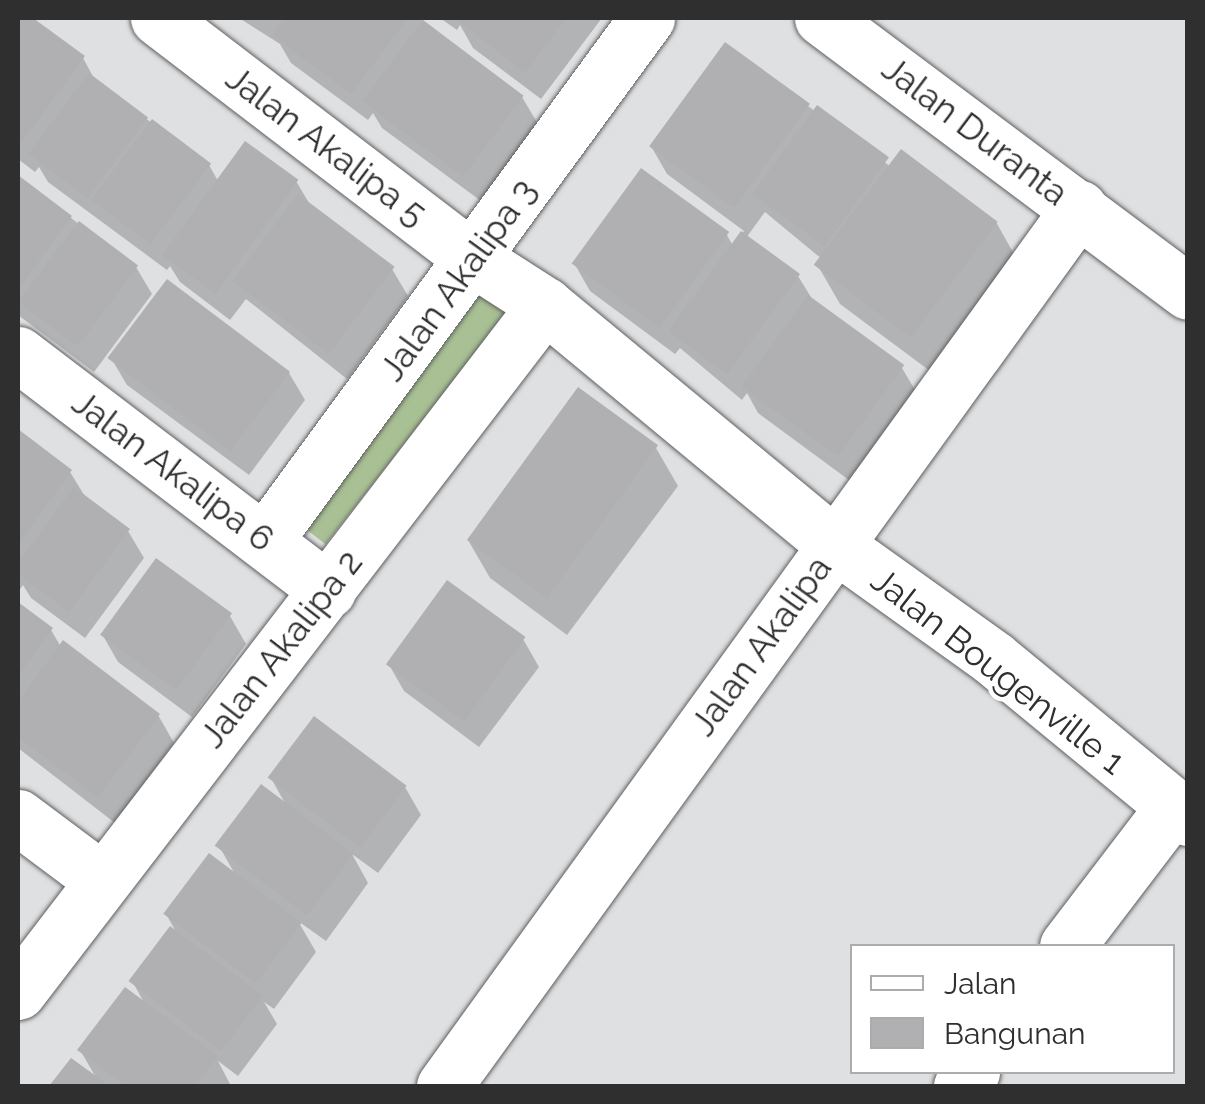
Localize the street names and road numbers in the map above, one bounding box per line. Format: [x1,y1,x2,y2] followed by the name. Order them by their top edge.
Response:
[874,48,1076,214] street label: Jalan Duranta
[217,57,435,235] street label: Jalan Akalipa 5
[370,170,546,390] street label: Jalan Akalipa 3
[63,381,283,561] street label: Jalan Akalipa 6
[191,542,371,756] street label: Jalan Akalipa 2
[682,548,840,744] street label: Jalan Akalipa
[863,559,1133,783] street label: Jalan Bougenville 1

